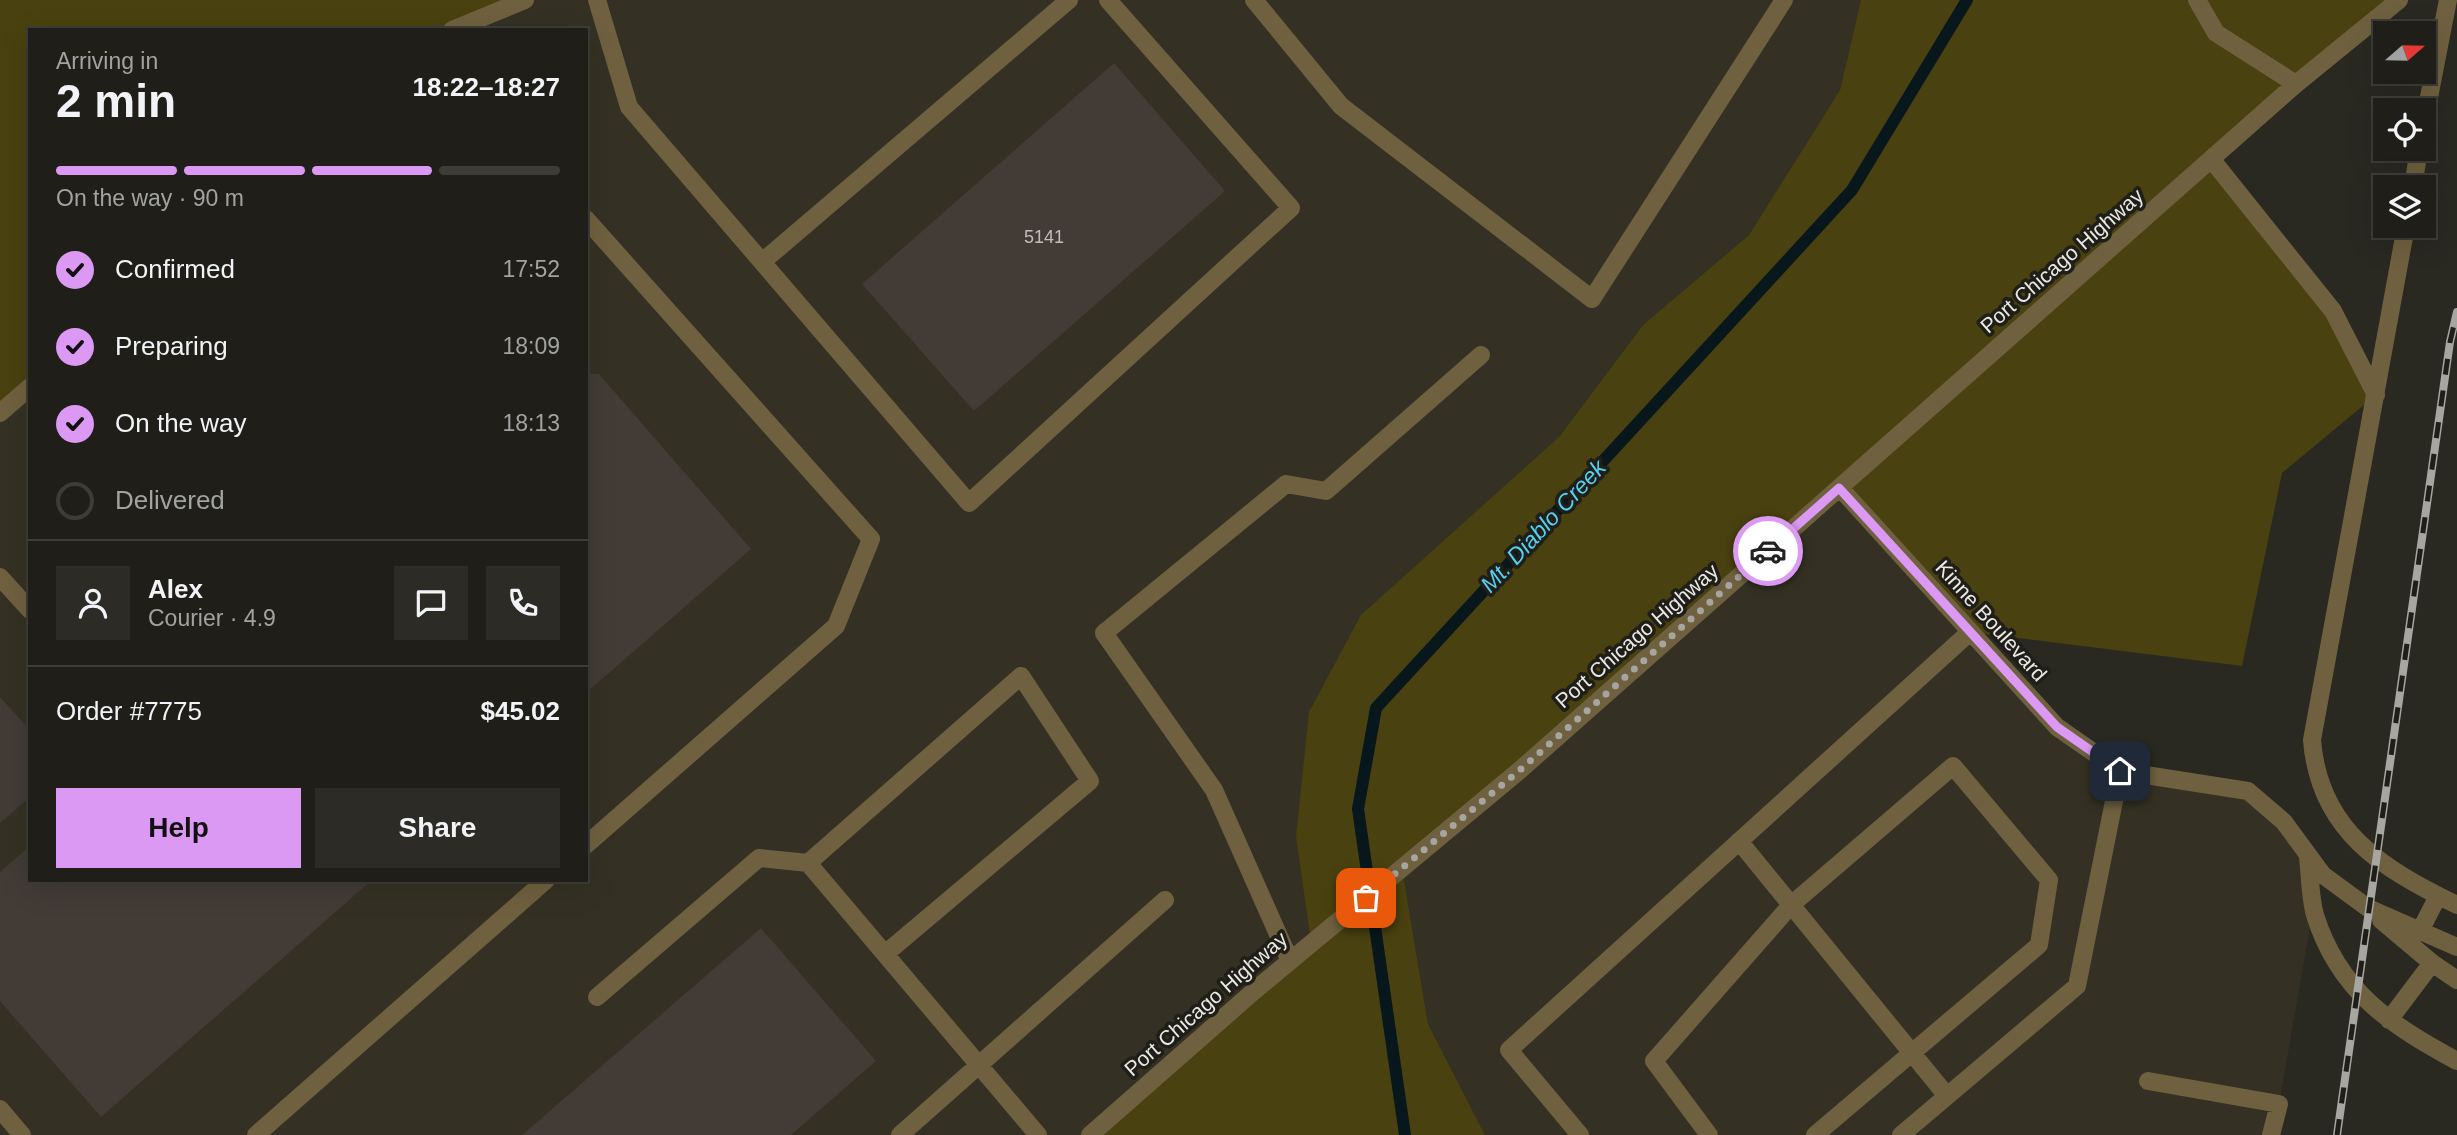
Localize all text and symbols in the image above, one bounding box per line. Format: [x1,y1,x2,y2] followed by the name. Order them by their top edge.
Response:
[2373,21,2436,84] north arrow
[2373,21,2436,238] map controls
[56,48,158,74] text: Arriving in
[413,72,560,102] text: 18:22–18:27
[56,75,176,127] text: 2 min
[2373,98,2436,161] button: locate
[2373,175,2436,238] button: layers
[1976,183,2148,337] street label: Port Chicago Highway
[56,185,244,211] text: On the way · 90 m
[1024,227,1064,247] house number: 5141
[56,251,94,289] icon: check
[115,254,235,284] text: Confirmed
[502,256,560,282] text: 17:52
[56,328,94,366] icon: check
[115,331,228,361] text: Preparing
[502,333,560,359] text: 18:09
[56,405,94,443] icon: check
[115,408,247,438] text: On the way
[502,410,560,436] text: 18:13
[1475,453,1612,597] water label: Mt. Diablo Creek
[115,485,225,515] text: Delivered
[1733,516,1803,586] courier
[1749,532,1787,570] icon: car
[1931,556,2051,686] street label: Kinne Boulevard
[1551,558,1723,712] street label: Port Chicago Highway
[56,566,130,640] button: person
[394,566,468,640] button: chat
[486,566,560,640] button: phone
[148,574,203,604] text: Alex
[148,605,276,631] text: Courier · 4.9
[56,696,202,726] text: Order #7775
[480,696,560,726] text: $45.02
[2090,741,2150,801] pin
[2101,752,2139,790] icon: home
[56,788,301,868] button: Help
[315,788,560,868] button: Share
[1336,868,1396,928] pin
[1347,879,1385,917] icon: bag
[1120,926,1292,1080] street label: Port Chicago Highway

